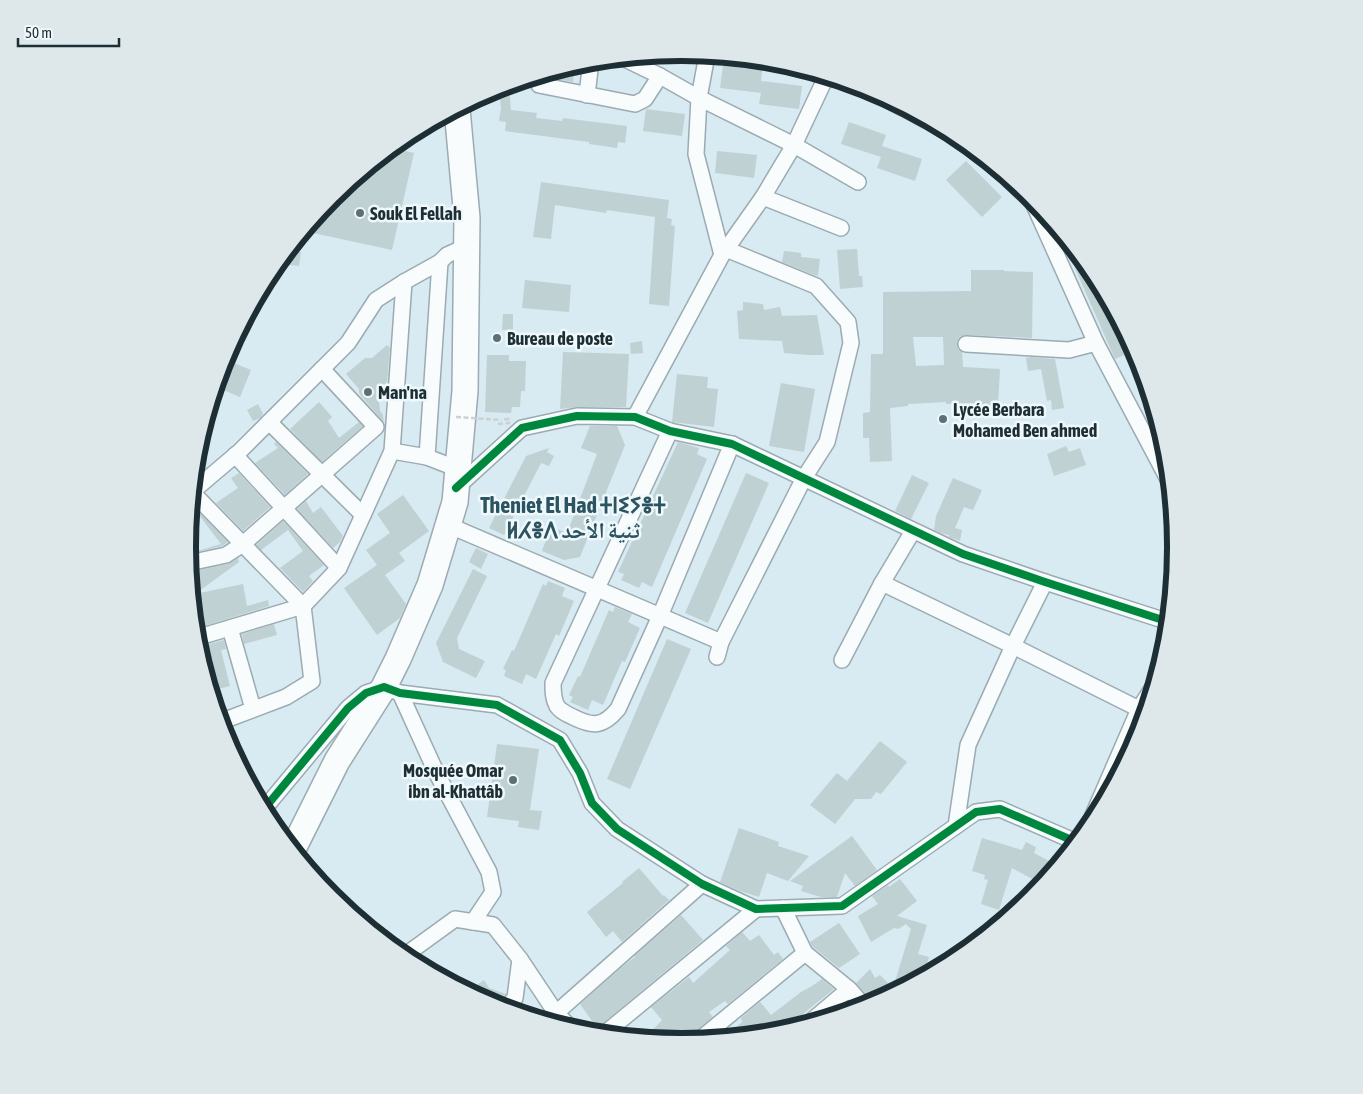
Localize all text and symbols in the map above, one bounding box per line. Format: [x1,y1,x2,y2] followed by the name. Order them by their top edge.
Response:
[18,15,119,47] scale bar
[25,24,52,41] text: 50 m
[370,203,462,224] place label: Souk El Fellah
[354,207,366,219] marker: Souk El Fellah
[507,328,613,349] place label: Bureau de poste
[491,332,503,344] marker: Bureau de poste
[378,382,427,403] place label: Man'na
[362,386,374,398] marker: Man'na
[953,399,1097,441] place label: Lycée Berbara Mohamed Ben ahmed
[937,413,949,425] marker: Lycée Berbara Mohamed Ben ahmed
[480,492,666,543] district label: Theniet El Had ⵜⵏⵉⵢⴻⵜ ⵍⵃⴻⴷ ثنية الأحد
[403,760,504,802] place label: Mosquée Omar ibn al-Khattâb
[507,774,519,786] marker: Mosquée Omar ibn al-Khattâb

